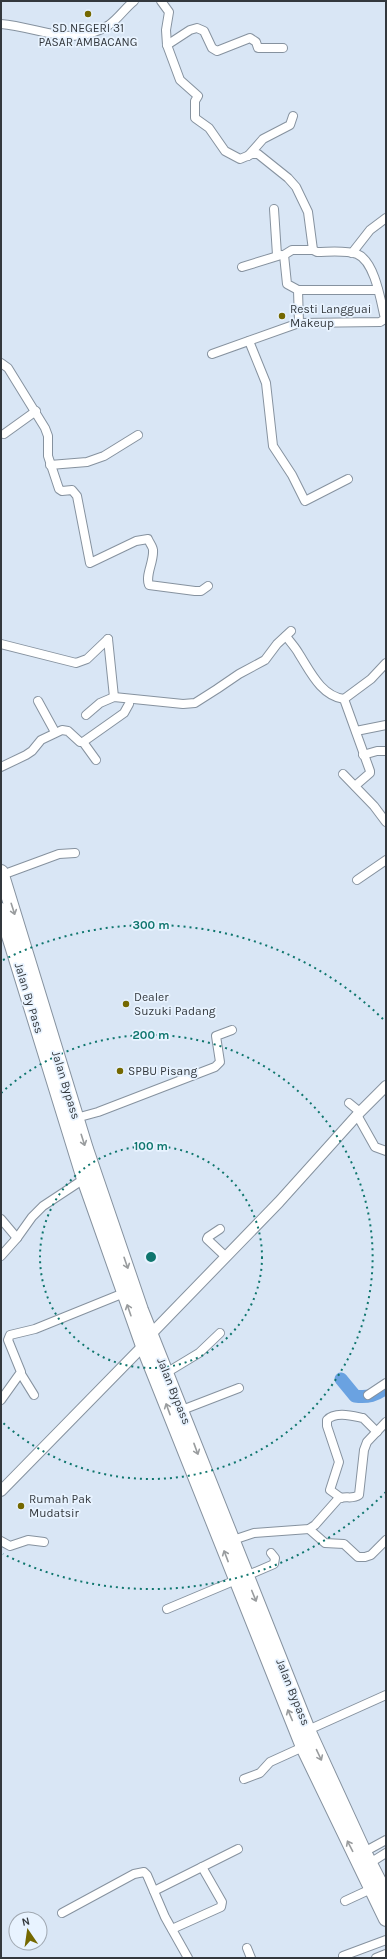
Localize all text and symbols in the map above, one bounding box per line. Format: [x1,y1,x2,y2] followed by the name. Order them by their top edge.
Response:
[83,9,93,19] marker: SD NEGERI 31 PASAR AMBACANG
[38,21,138,49] place label: SD NEGERI 31 PASAR AMBACANG
[290,302,371,330] place label: Resti Langguai Makeup
[277,311,287,321] marker: Resti Langguai Makeup
[10,902,17,915] one-way arrow
[132,918,170,932] text: 300 m
[12,961,46,1035] street label: Jalan By Pass
[134,990,216,1018] place label: Dealer Suzuki Padang
[121,999,131,1009] marker: Dealer Suzuki Padang
[133,1028,169,1042] text: 200 m
[49,1049,83,1121] street label: Jalan Bypass
[128,1064,197,1078] place label: SPBU Pisang
[115,1066,125,1076] marker: SPBU Pisang
[80,1134,87,1147] one-way arrow
[134,1139,168,1153] text: 100 m
[144,1250,158,1264] centre of rings
[123,1257,131,1269] one-way arrow
[125,1304,133,1316] one-way arrow
[154,1356,194,1426] street label: Jalan Bypass
[164,1403,172,1415] one-way arrow
[193,1442,201,1454] one-way arrow
[29,1492,92,1520] place label: Rumah Pak Mudatsir
[16,1501,26,1511] marker: Rumah Pak Mudatsir
[222,1550,230,1562] one-way arrow
[250,1589,258,1601] one-way arrow
[273,1657,313,1727] street label: Jalan Bypass
[285,1710,293,1722] one-way arrow
[316,1748,323,1760] one-way arrow
[345,1841,353,1853] one-way arrow
[8,1911,48,1951] north arrow
[21,1915,31,1929] text: N

